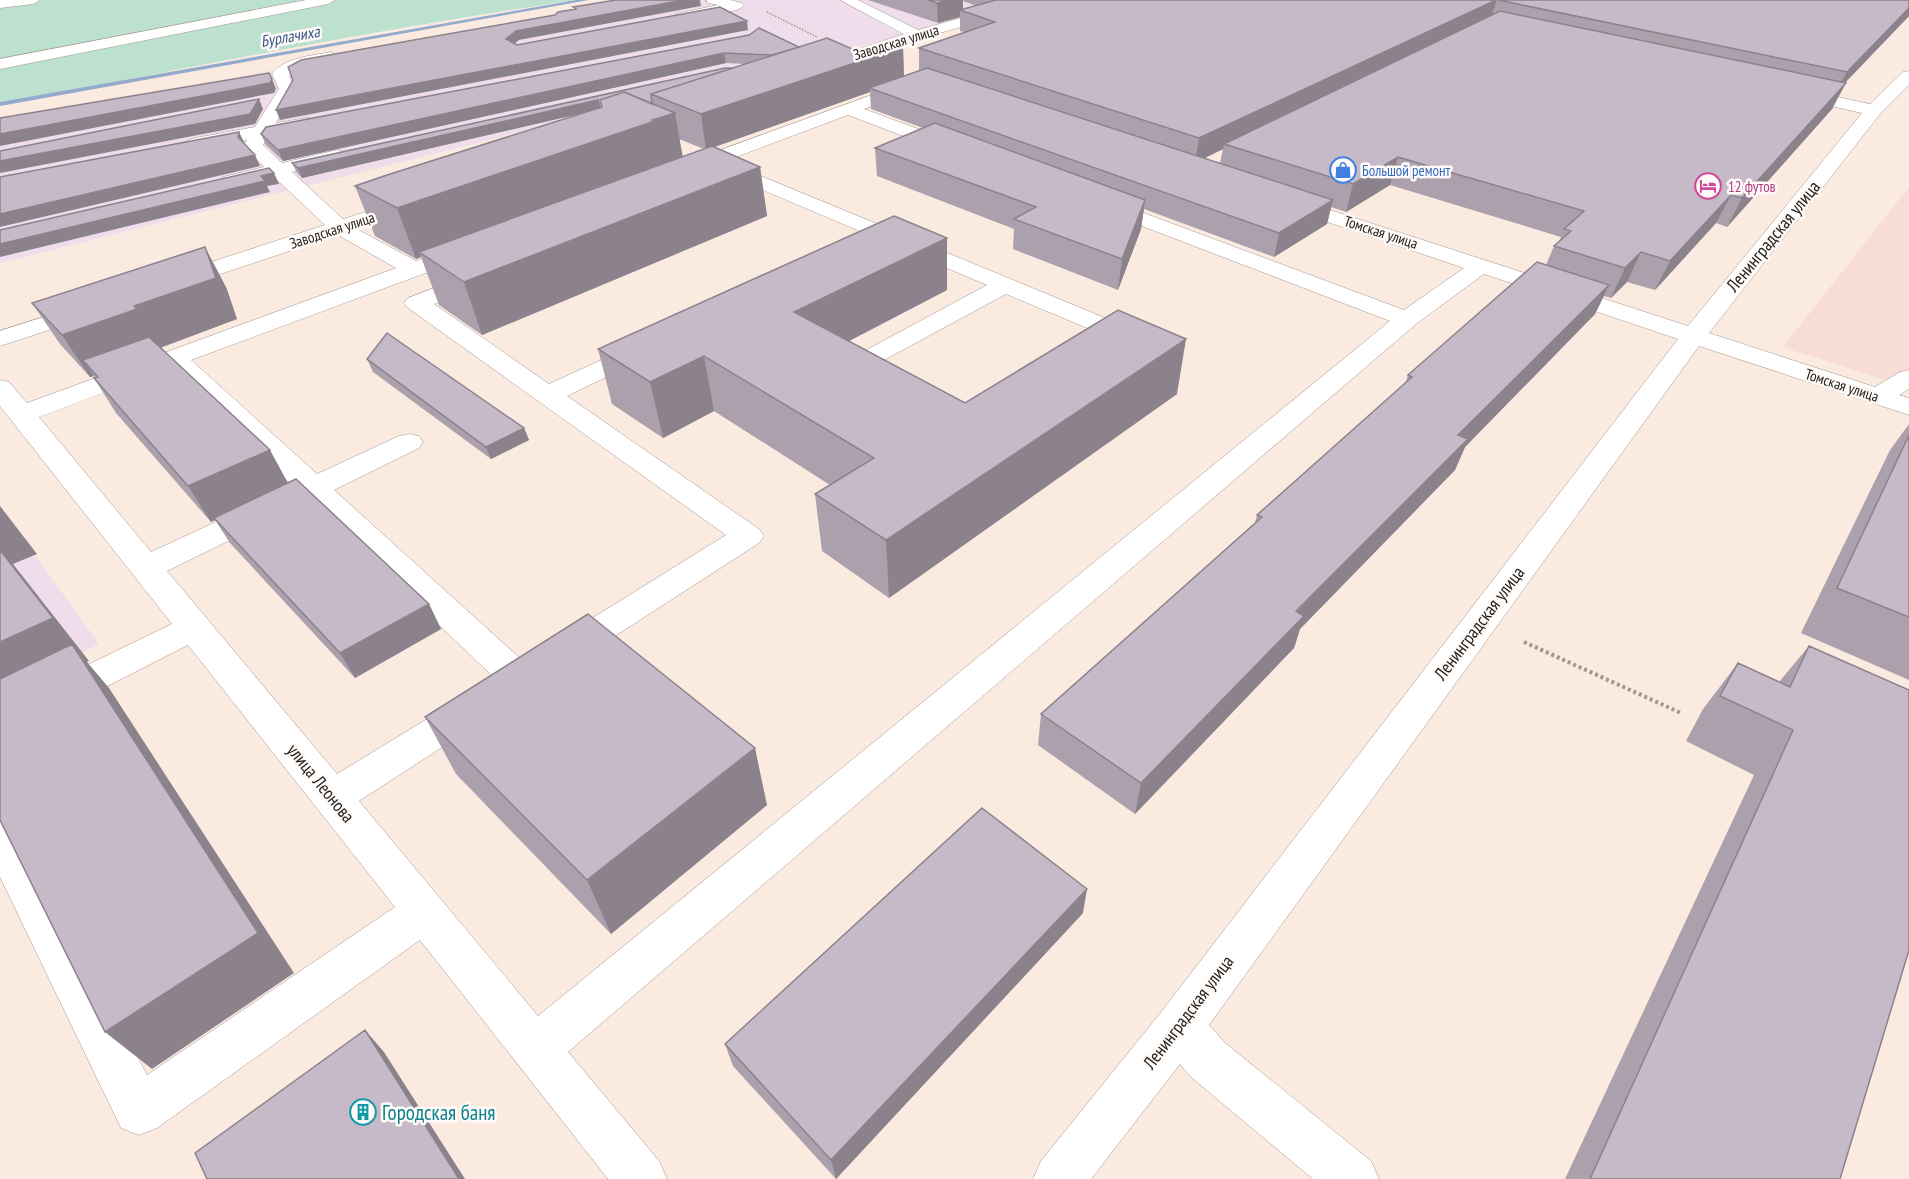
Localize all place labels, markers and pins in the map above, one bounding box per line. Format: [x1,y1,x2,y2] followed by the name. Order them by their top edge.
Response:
[1328,155,1358,185] shop icon: Большой ремонт
[1362,161,1451,180] place label: Большой ремонт
[1693,171,1723,201] hotel icon: 12 футов
[1728,177,1776,196] place label: 12 футов
[348,1097,378,1127] building icon: Городская баня
[382,1099,495,1126] place label: Городская баня

